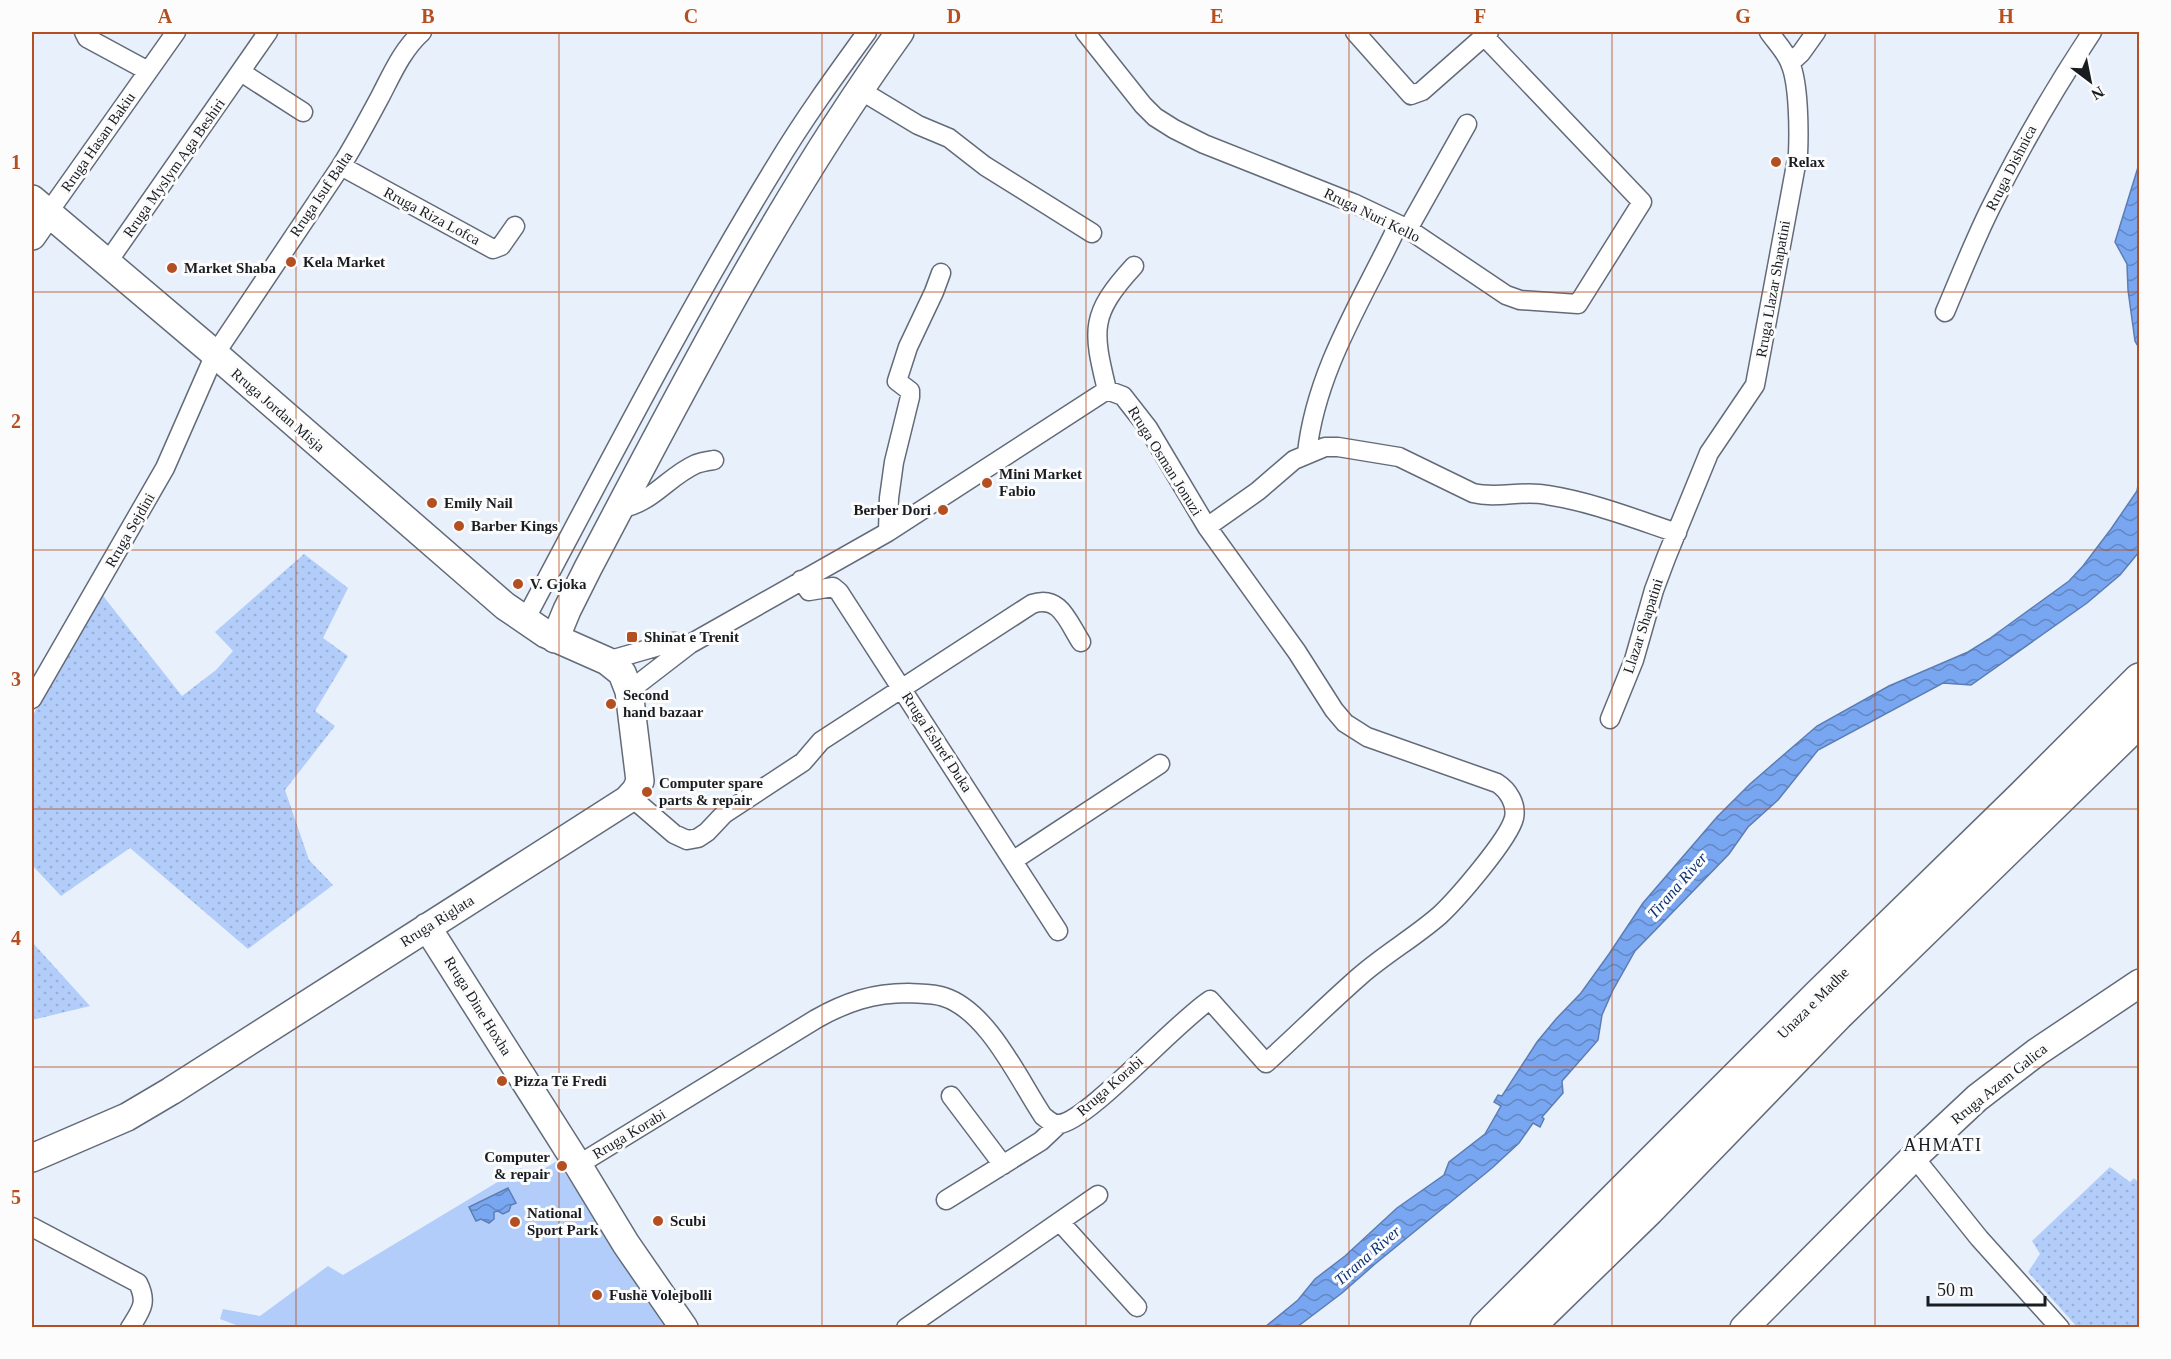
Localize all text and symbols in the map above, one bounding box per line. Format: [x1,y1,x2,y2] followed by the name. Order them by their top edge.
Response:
[158,5,173,27] text: A
[421,5,435,27] text: B
[684,5,698,27] text: C
[947,5,961,27] text: D
[1210,5,1224,27] text: E
[1474,5,1486,27] text: F
[1735,5,1751,27] text: G
[1998,5,2014,27] text: H
[2060,51,2120,111] north arrow
[2088,83,2107,104] text: N
[58,89,139,195] street label: Rruga Hasan Bakiu
[120,96,228,240] street label: Rruga Myslym Aga Beshiri
[1983,122,2040,213] street label: Rruga Dishnica
[287,148,356,240] street label: Rruga Isuf Balta
[11,151,21,173] text: 1
[1788,154,1825,170] place label: Relax
[1769,155,1783,169] marker: Relax
[381,184,483,248] street label: Rruga Riza Lofca
[1321,185,1423,245] street label: Rruga Nuri Kello
[1753,219,1793,359] street label: Rruga Llazar Shapatini
[303,254,385,270] place label: Kela Market
[284,255,298,269] marker: Kela Market
[184,260,277,276] place label: Market Shaba
[165,261,179,275] marker: Market Shaba
[228,365,328,455] street label: Rruga Jordan Misja
[1125,403,1205,519] street label: Rruga Osman Jonuzi
[11,410,21,432] text: 2
[999,466,1082,499] place label: Mini Market Fabio
[980,476,994,490] marker: Mini Market Fabio
[102,490,158,570] street label: Rruga Sejdini
[444,495,513,511] place label: Emily Nail
[425,496,439,510] marker: Emily Nail
[853,502,931,518] place label: Berber Dori
[936,503,950,517] marker: Berber Dori
[471,518,558,534] place label: Barber Kings
[452,519,466,533] marker: Barber Kings
[530,576,587,592] place label: V. Gjoka
[511,577,525,591] marker: V. Gjoka
[1620,577,1666,675] street label: Llazar Shapatini
[644,629,739,645] place label: Shinat e Trenit
[625,630,639,644] marker: Shinat e Trenit
[11,668,21,690] text: 3
[623,687,704,720] place label: Second hand bazaar
[899,689,975,795] street label: Rruga Eshref Duka
[604,697,618,711] marker: Second hand bazaar
[659,775,763,808] place label: Computer spare parts & repair
[640,785,654,799] marker: Computer spare parts & repair
[1644,848,1711,922] water label: Tirana River
[397,892,477,950] street label: Rruga Riglata
[11,927,21,949] text: 4
[441,954,515,1059] street label: Rruga Dine Hoxha
[1774,964,1852,1042] street label: Unaza e Madhe
[1948,1040,2050,1127] street label: Rruga Azem Galica
[1074,1053,1146,1119] street label: Rruga Korabi
[514,1073,607,1089] place label: Pizza Të Fredi
[495,1074,509,1088] marker: Pizza Të Fredi
[590,1106,668,1162] street label: Rruga Korabi
[1904,1135,1983,1155] district label: AHMATI
[484,1149,550,1182] place label: Computer & repair
[555,1159,569,1173] marker: Computer & repair
[11,1186,21,1208] text: 5
[527,1205,599,1238] place label: National Sport Park
[670,1213,706,1229] place label: Scubi
[651,1214,665,1228] marker: Scubi
[508,1215,522,1229] marker: National Sport Park
[1331,1222,1404,1288] water label: Tirana River
[1928,1269,2045,1307] scale bar
[1937,1280,1974,1300] text: 50 m
[609,1287,712,1303] place label: Fushë Volejbolli
[590,1288,604,1302] marker: Fushë Volejbolli

